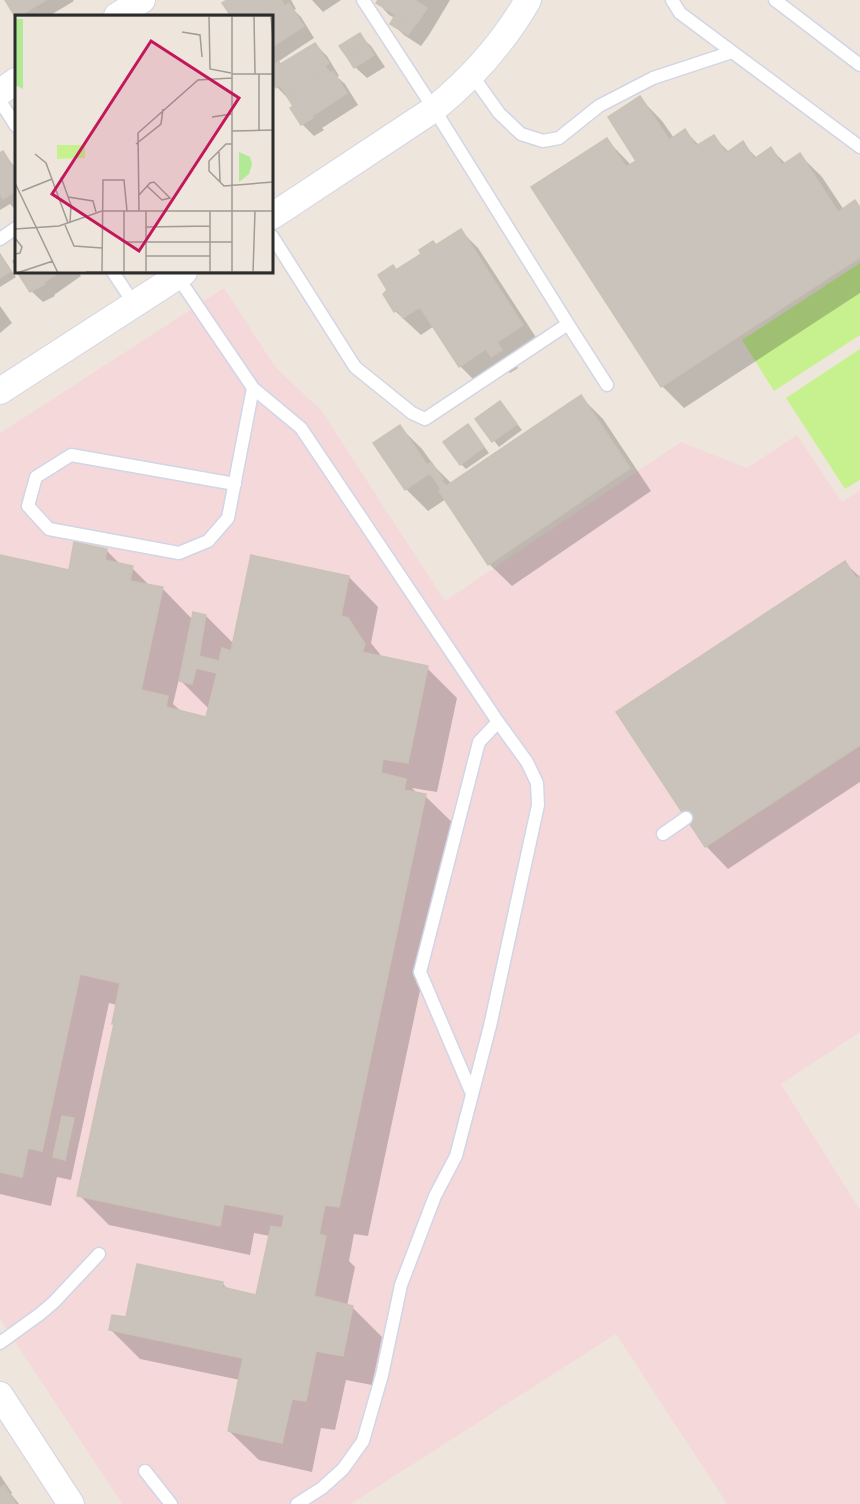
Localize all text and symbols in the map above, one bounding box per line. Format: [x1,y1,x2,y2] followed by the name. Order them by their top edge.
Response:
[15,15,273,273] inset map

